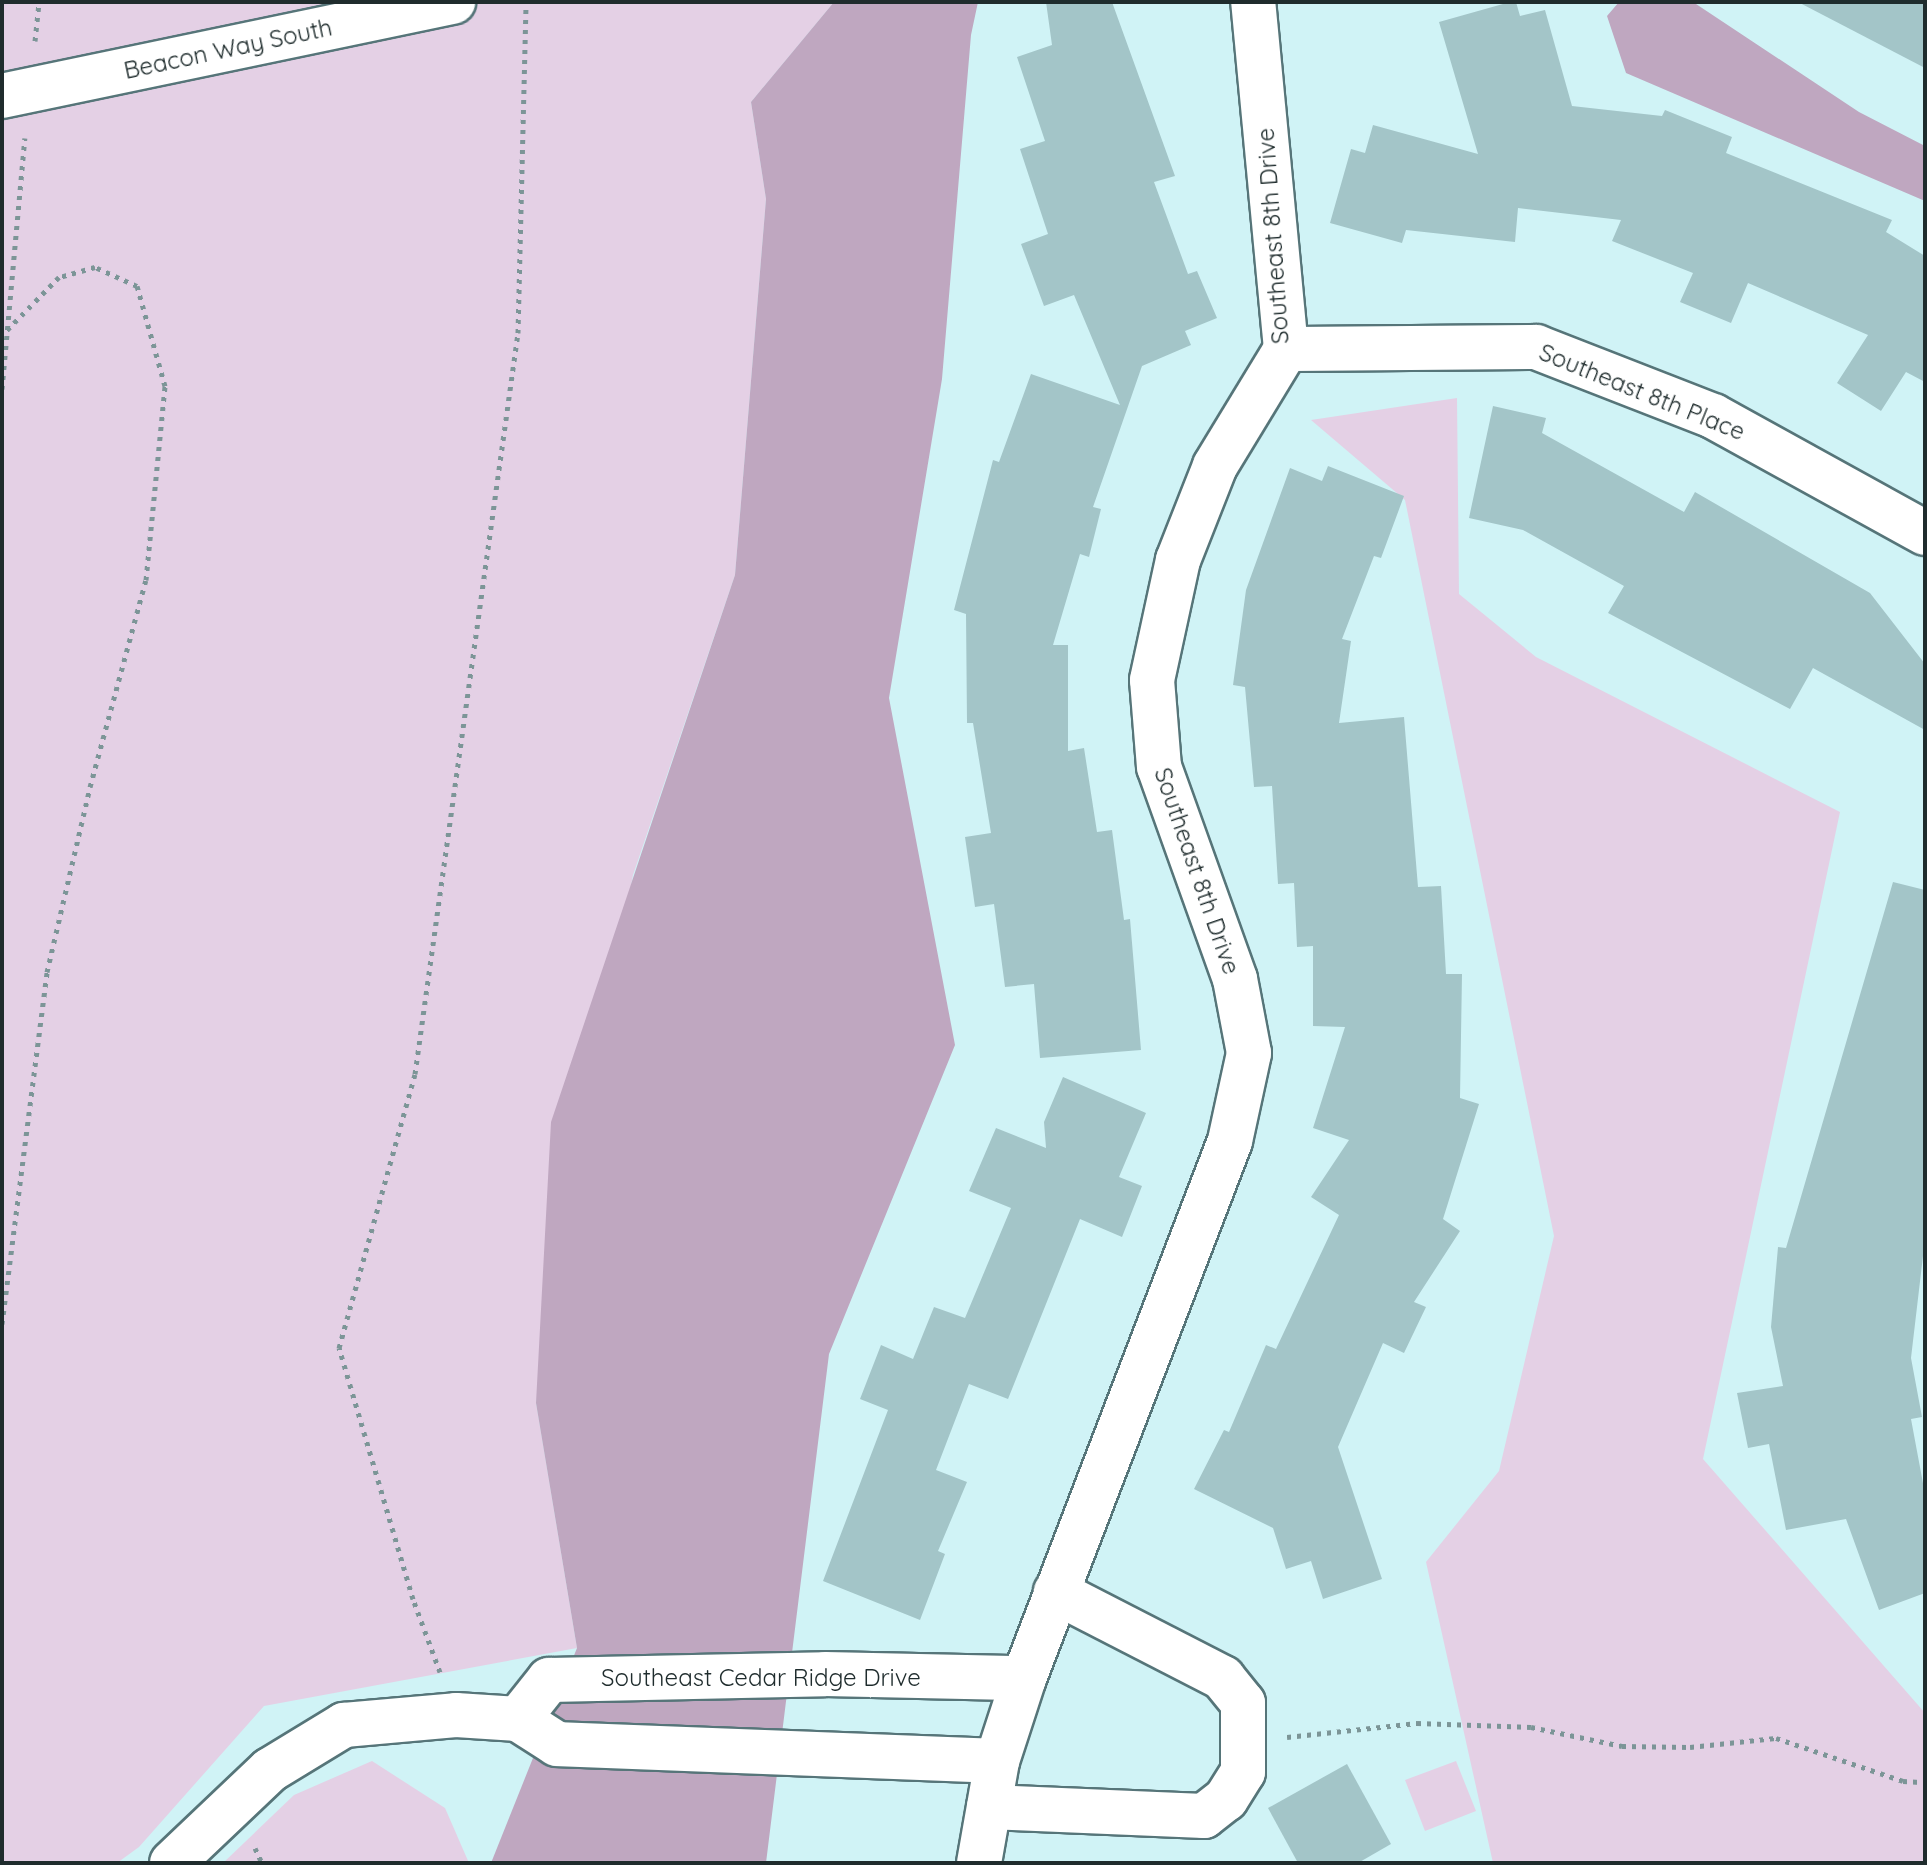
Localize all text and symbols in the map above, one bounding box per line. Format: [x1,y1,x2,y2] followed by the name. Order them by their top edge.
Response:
[121,13,335,85] street label: Beacon Way South
[1251,127,1295,345] street label: Southeast 8th Drive
[1535,338,1749,446] street label: Southeast 8th Place
[1148,764,1246,978] street label: Southeast 8th Drive
[601,1664,921,1692] street label: Southeast Cedar Ridge Drive

